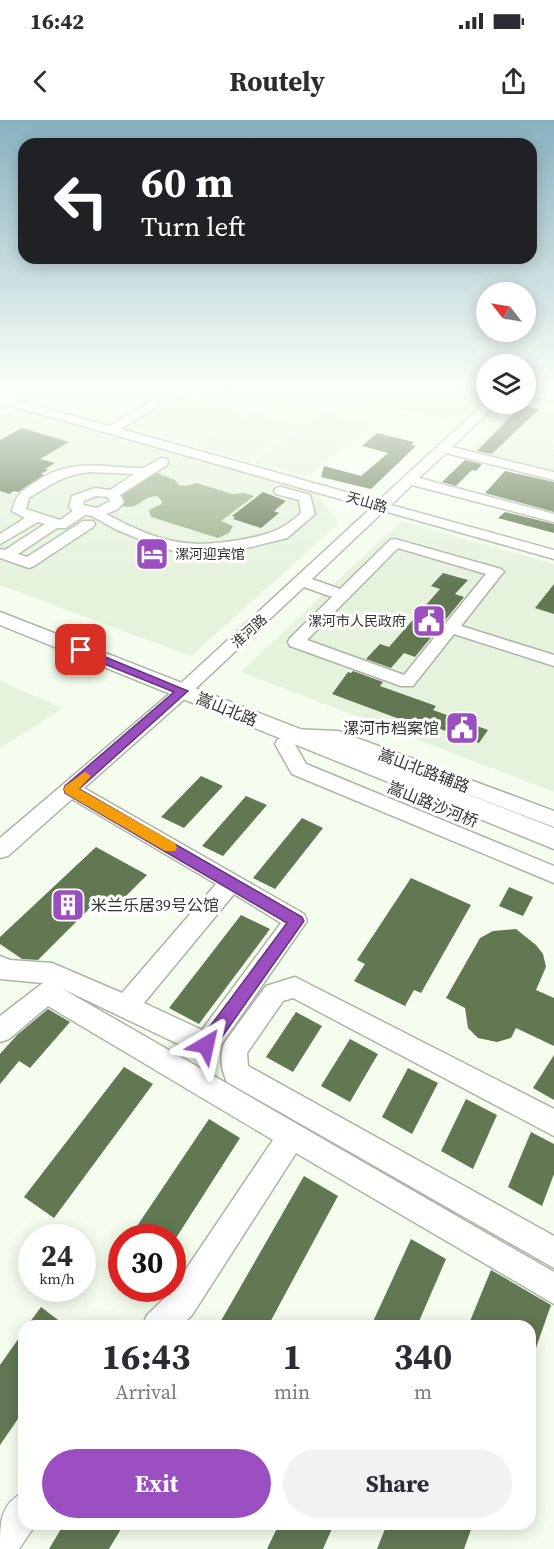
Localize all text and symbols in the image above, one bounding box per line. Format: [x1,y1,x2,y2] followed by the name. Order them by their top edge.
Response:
[30,6,84,36] text: 16:42
[229,63,325,100] text: Routely
[24,65,57,98] icon: back
[497,65,530,98] icon: share
[141,153,234,211] text: 60 m
[42,162,120,240] icon: left
[141,208,245,245] text: Turn left
[476,282,536,342] north arrow
[476,282,536,414] map controls
[476,354,536,414] button: layers
[344,487,390,517] street label: 天山路
[134,536,170,572] hotel icon: 漯河迎宾馆
[175,544,245,564] place label: 漯河迎宾馆
[411,603,447,639] public building icon: 漯河市人民政府
[227,610,271,652] street label: 淮河路
[308,611,406,631] place label: 漯河市人民政府
[55,624,106,675] pin
[64,633,97,666] icon: arrive
[193,687,261,731] street label: 嵩山北路
[444,710,480,746] public building icon: 漯河市档案馆
[343,717,439,739] place label: 漯河市档案馆
[375,743,473,797] street label: 嵩山北路辅路
[384,776,482,832] street label: 嵩山路沙河桥
[50,887,86,923] building icon: 米兰乐居39号公馆
[91,894,219,916] place label: 米兰乐居39号公馆
[174,1013,238,1077] position arrow
[108,1224,186,1302] speed limit sign: 30
[41,1235,73,1276] text: 24
[39,1268,75,1289] text: km/h
[102,1332,190,1381] text: 16:43
[282,1332,302,1381] text: 1
[394,1332,452,1381] text: 340
[115,1378,177,1406] text: Arrival
[274,1378,310,1406] text: min
[414,1378,432,1406] text: m
[42,1449,271,1518] button: Exit
[283,1449,512,1518] button: Share

